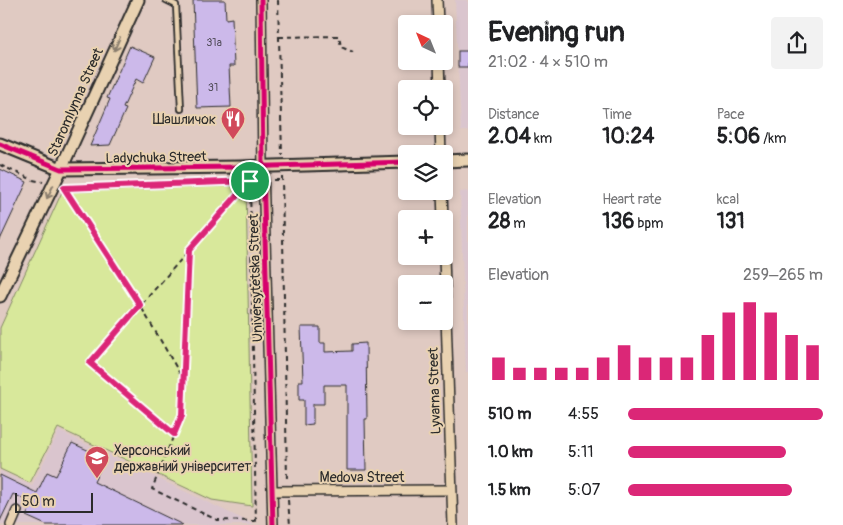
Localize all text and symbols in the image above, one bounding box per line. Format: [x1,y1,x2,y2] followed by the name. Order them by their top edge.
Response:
[398,15,452,70] north arrow
[398,15,453,330] map controls
[488,15,625,50] text: Evening run
[771,17,823,69] button: share
[112,36,122,51] one-way arrow
[206,36,222,49] house number: 31а
[44,45,107,159] street label: Staromlynna Street
[488,52,608,72] text: 21:02 · 4 × 510 m
[398,80,453,135] button: locate
[208,81,218,94] house number: 31
[220,106,246,140] restaurant icon: Шашличок
[488,106,539,123] text: Distance
[602,106,632,123] text: Time
[717,106,744,123] text: Pace
[153,111,216,128] place label: Шашличок
[488,123,531,150] text: 2.04
[602,123,654,150] text: 10:24
[717,123,760,150] text: 5:06
[531,130,552,147] text: km
[760,130,787,147] text: /km
[398,145,453,200] button: layers
[105,148,207,167] street label: Ladychuka Street
[229,160,271,202] pin
[236,167,264,195] icon: arrive
[44,184,54,199] one-way arrow
[488,191,541,208] text: Elevation
[602,191,661,208] text: Heart rate
[717,191,739,208] text: kcal
[488,208,510,235] text: 28
[602,208,634,235] text: 136
[717,208,745,235] text: 131
[398,210,453,265] button: +
[245,213,266,342] street label: Universytetska Street
[510,215,526,232] text: m
[634,215,663,232] text: bpm
[488,265,549,285] text: Elevation
[743,265,823,285] text: 259–265 m
[398,275,453,330] button: −
[424,347,445,435] street label: Lyvarna Street
[488,404,532,424] text: 510 m
[568,404,599,424] text: 4:55
[114,442,251,475] place label: Херсонський державний університет
[488,442,533,462] text: 1.0 km
[568,442,593,462] text: 5:11
[84,445,110,479] school or university icon: Херсонський державний університет
[320,469,405,486] street label: Medova Street
[488,480,531,500] text: 1.5 km
[568,480,600,500] text: 5:07
[15,490,92,513] scale bar
[22,493,55,510] text: 50 m

